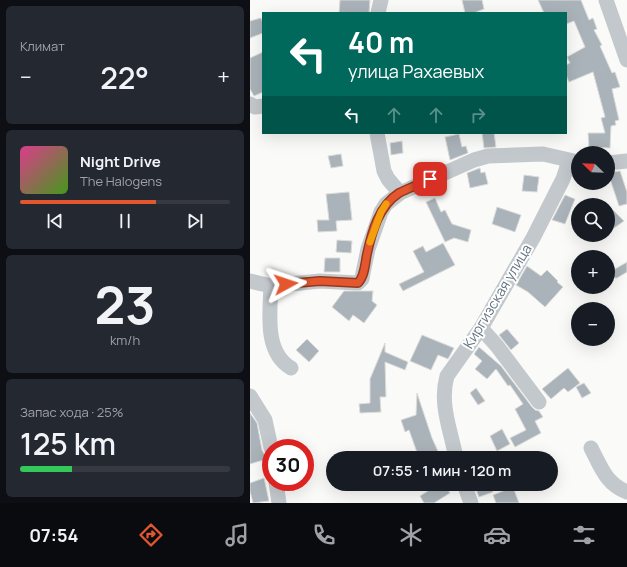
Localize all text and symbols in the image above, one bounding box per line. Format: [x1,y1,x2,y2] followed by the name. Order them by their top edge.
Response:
[348,23,414,61] text: 40 m
[282,28,334,80] icon: left
[20,37,65,55] text: Климат
[100,57,149,98] text: 22°
[348,59,484,83] text: улица Рахаевых
[20,62,32,92] text: −
[217,62,230,92] text: +
[341,104,363,126] icon: left
[383,104,405,126] icon: ahead
[425,104,447,126] icon: ahead
[467,104,489,126] icon: right
[571,146,615,190] north arrow
[571,146,615,346] map controls
[80,151,161,172] text: Night Drive
[413,162,447,196] pin
[419,168,441,190] icon: arrive
[80,172,162,190] text: The Halogens
[571,198,615,242] button: search
[44,210,66,232] icon: previous
[114,210,136,232] icon: pause
[184,210,206,232] icon: next
[458,240,536,352] street label: Киргизская улица
[571,250,615,294] button: +
[265,263,307,305] position arrow
[94,269,156,340] text: 23
[571,302,615,346] button: −
[110,331,140,349] text: km/h
[20,403,123,421] text: Запас хода · 25%
[20,423,116,464] text: 125 km
[262,439,314,491] speed limit sign: 30
[373,460,511,481] text: 07:55 · 1 мин · 120 m
[137,521,165,549] icon: directions
[223,521,251,549] icon: music
[310,521,338,549] icon: phone
[397,521,425,549] icon: climate
[483,521,511,549] icon: car
[570,521,598,549] icon: filters
[29,523,78,547] text: 07:54

